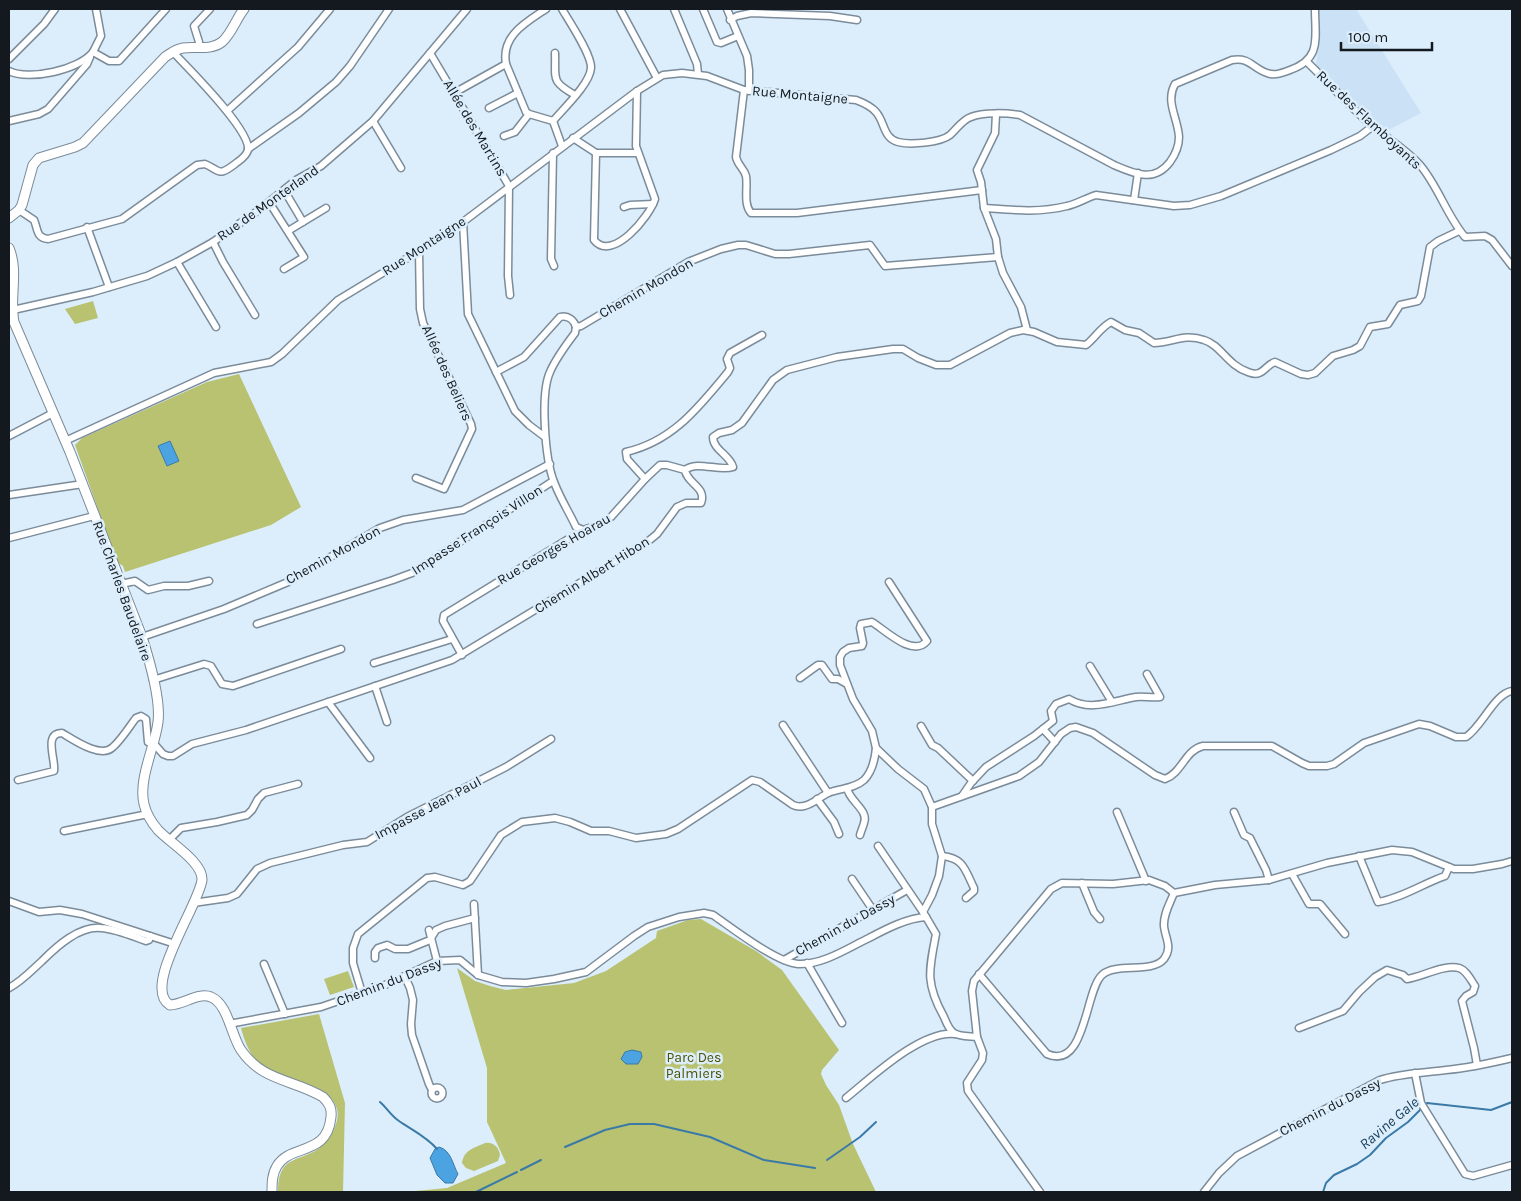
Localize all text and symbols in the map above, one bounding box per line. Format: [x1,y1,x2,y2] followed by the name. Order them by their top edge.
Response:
[1341,20,1432,52] scale bar
[1348,28,1388,46] text: 100 m
[1313,67,1425,173] street label: Rue des Flamboyants
[439,77,511,179] street label: Allée des Martins
[751,82,849,108] street label: Rue Montaigne
[214,162,322,244] street label: Rue de Monterland
[379,213,469,279] street label: Rue Montaigne
[596,254,696,322] street label: Chemin Mondon
[418,322,476,424] street label: Allée des Beliers
[408,481,546,579] street label: Impasse François Villon
[494,510,614,588] street label: Rue Georges Hoarau
[89,519,155,663] street label: Rue Charles Baudelaire
[283,522,383,588] street label: Chemin Mondon
[531,533,653,617] street label: Chemin Albert Hibon
[372,773,484,843] street label: Impasse Jean Paul
[792,890,898,959] street label: Chemin du Dassy
[334,954,444,1010] street label: Chemin du Dassy
[666,1049,722,1082] park label: Parc Des Palmiers
[1277,1074,1384,1140] street label: Chemin du Dassy
[1356,1093,1422,1153] water label: Ravine Gale

